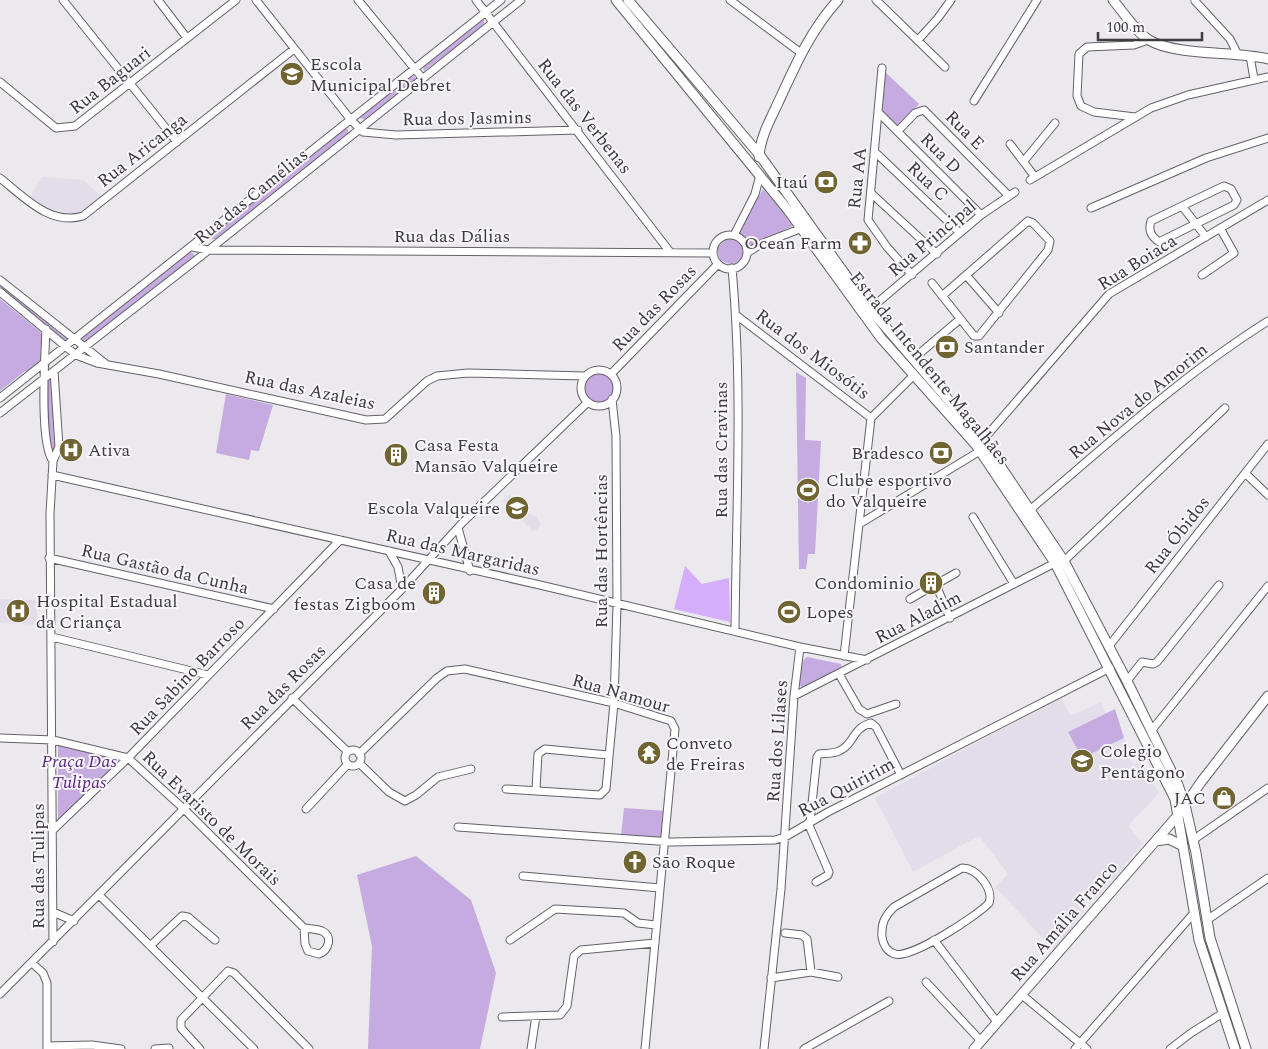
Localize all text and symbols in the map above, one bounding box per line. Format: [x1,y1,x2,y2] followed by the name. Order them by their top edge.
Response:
[1098,10,1202,42] scale bar
[1106,16,1145,39] text: 100 m
[64,40,157,121] street label: Rua Baguari
[310,51,451,99] place label: Escola Municipal Debret
[531,53,639,180] street label: Rua das Verbenas
[279,61,305,87] school or university icon: Escola Municipal Debret
[402,104,532,133] street label: Rua dos Jasmins
[938,104,991,157] street label: Rua E
[92,106,193,194] street label: Rua Aricanga
[914,126,968,180] street label: Rua D
[188,142,314,251] street label: Rua das Camélias
[841,146,874,210] street label: Rua AA
[901,155,955,208] street label: Rua C
[776,169,808,196] place label: Itaú
[813,169,839,195] bank icon: Itaú
[882,193,983,284] street label: Rua Principal
[394,223,510,250] street label: Rua das Dálias
[1092,227,1182,297] street label: Rua Boiaca
[744,230,842,257] place label: Ocean Farm
[847,230,873,256] pharmacy icon: Ocean Farm
[606,259,703,358] street label: Rua das Rosas
[843,266,1016,471] street label: Estrada Intendente Magalhães
[750,302,876,406] street label: Rua dos Miosótis
[934,334,960,360] bank icon: Santander
[964,334,1045,361] place label: Santander
[1063,337,1214,466] street label: Rua Nova do Amorim
[242,363,378,418] street label: Rua das Azaleias
[708,382,735,518] street label: Rua das Cravinas
[414,432,558,480] place label: Casa Festa Mansão Valqueire
[58,437,84,463] hospital icon: Ativa
[88,437,131,464] place label: Ativa
[851,440,924,467] place label: Bradesco
[928,440,954,466] bank icon: Bradesco
[383,442,409,468] building icon: Casa Festa Mansão Valqueire
[826,467,952,515] place label: Clube esportivo do Valqueire
[588,474,615,628] street label: Rua das Hortências
[795,477,821,503] sports icon: Clube esportivo do Valqueire
[1138,490,1217,580] street label: Rua Óbidos
[367,495,500,522] place label: Escola Valqueire
[504,495,530,521] school or university icon: Escola Valqueire
[383,522,543,583] street label: Rua das Margaridas
[78,537,251,602] street label: Rua Gastão da Cunha
[294,570,416,618] place label: Casa de festas Zigboom
[814,570,914,597] place label: Condominio
[918,570,944,596] building icon: Condominio
[421,580,447,606] building icon: Casa de festas Zigboom
[870,584,966,651] street label: Rua Aladim
[36,588,177,636] place label: Hospital Estadual da Criança
[5,598,31,624] hospital icon: Hospital Estadual da Criança
[776,599,802,625] sports icon: Lopes
[806,599,854,626] place label: Lopes
[123,611,251,742] street label: Rua Sabino Barroso
[234,638,333,737] street label: Rua das Rosas
[569,667,673,720] street label: Rua Namour
[760,679,795,803] street label: Rua dos Lilases
[666,730,745,778] place label: Conveto de Freiras
[1100,738,1185,786] place label: Colegio Pentágono
[636,740,662,766] temple icon: Conveto de Freiras
[136,744,288,892] street label: Rua Evaristo de Morais
[41,748,118,796] park label: Praça Das Tulipas
[1069,748,1095,774] school or university icon: Colegio Pentágono
[793,750,900,824] street label: Rua Quiririm
[1174,785,1206,812] place label: JAC
[1211,785,1237,811] shop icon: JAC
[25,803,52,929] street label: Rua das Tulipas
[622,849,648,875] church icon: São Roque
[652,849,736,876] place label: São Roque
[1004,855,1125,988] street label: Rua Amália Franco

